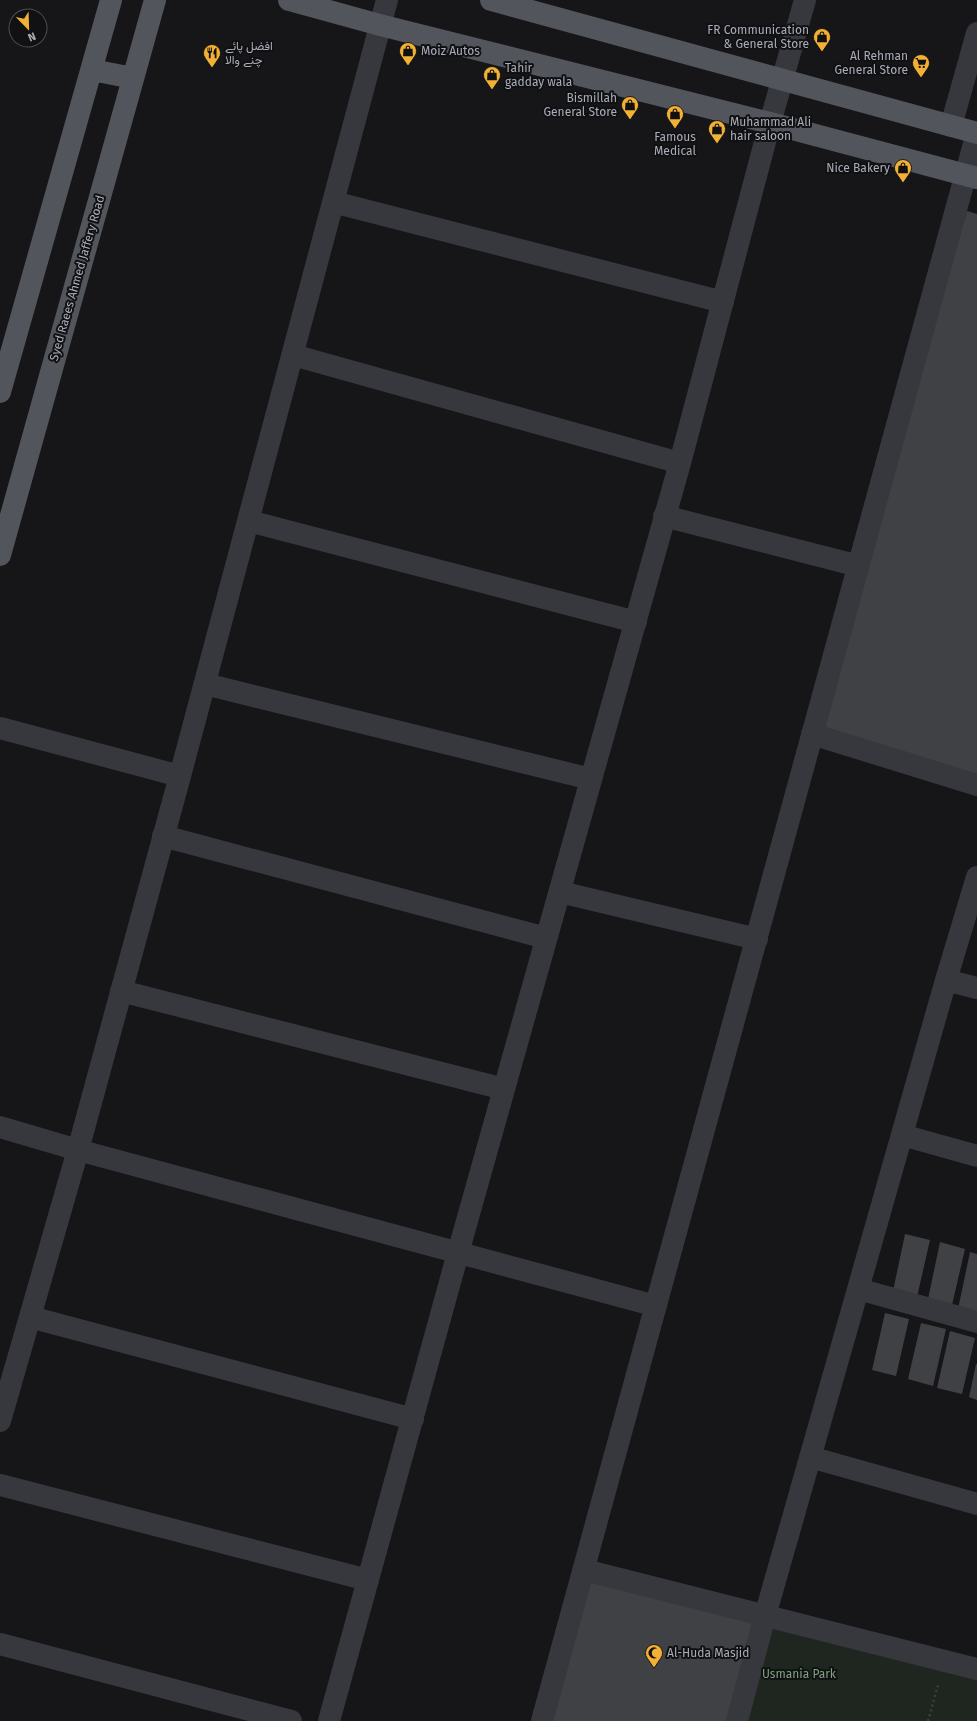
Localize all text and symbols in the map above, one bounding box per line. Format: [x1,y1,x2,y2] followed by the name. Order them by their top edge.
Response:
[8,8,48,48] north arrow
[707,23,809,51] place label: FR Communication & General Store
[812,27,832,52] shop icon: FR Communication & General Store
[26,29,38,44] text: N
[225,39,273,68] place label: افضل پائے چنے والا
[398,41,418,66] shop icon: Moiz Autos
[202,43,222,68] restaurant icon: افضل پائے چنے والا
[421,44,480,58] place label: Moiz Autos
[834,49,908,77] place label: Al Rehman General Store
[911,53,931,78] supermarket icon: Al Rehman General Store
[505,61,572,89] place label: Tahir gadday wala
[482,65,502,90] shop icon: Tahir gadday wala
[543,91,617,119] place label: Bismillah General Store
[620,95,640,120] shop icon: Bismillah General Store
[665,104,685,129] shop icon: Famous Medical
[730,115,811,143] place label: Muhammad Ali hair saloon
[707,119,727,144] shop icon: Muhammad Ali hair saloon
[654,130,696,158] place label: Famous Medical
[893,158,913,183] shop icon: Nice Bakery
[826,161,890,175] place label: Nice Bakery
[47,193,107,363] street label: Syed Raees Ahmed Jaffery Road
[644,1643,664,1668] mosque icon: Al-Huda Masjid
[667,1646,749,1660] place label: Al-Huda Masjid
[762,1667,837,1681] park label: Usmania Park

